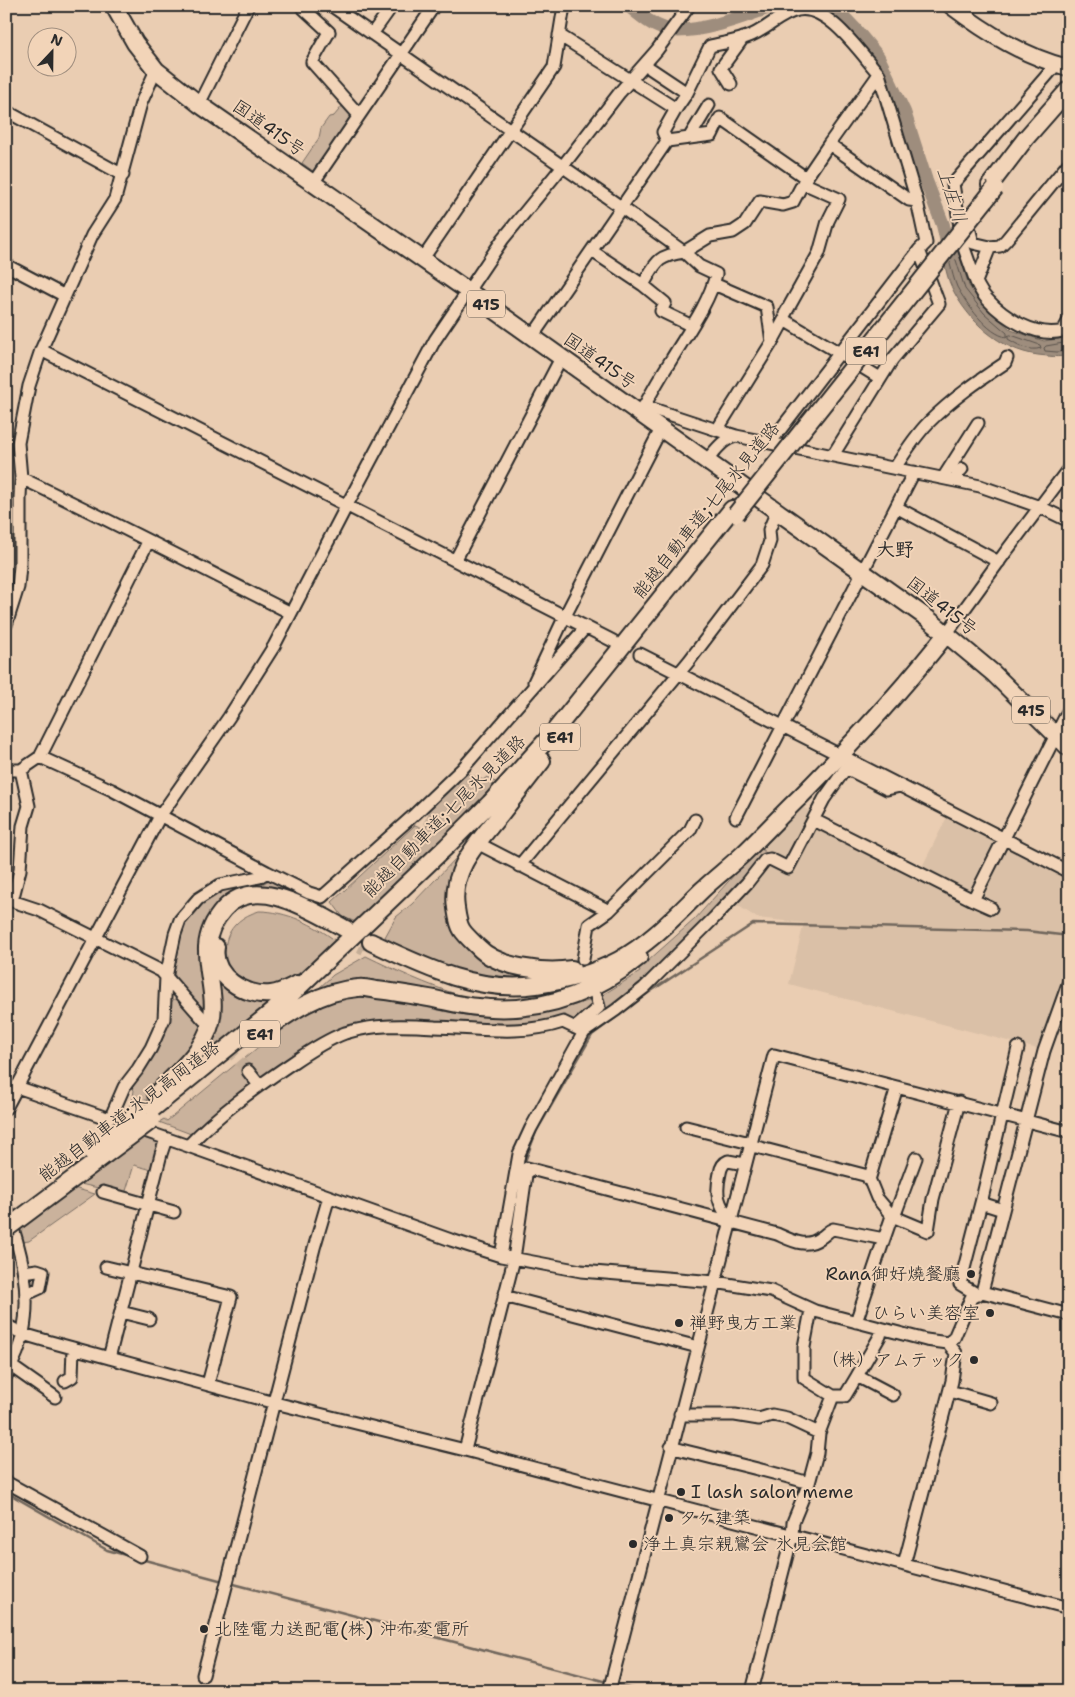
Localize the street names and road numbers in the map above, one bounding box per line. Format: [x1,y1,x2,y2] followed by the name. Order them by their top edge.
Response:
[228,94,310,162] street label: 国道415号
[467,290,505,318] road number: 415
[559,327,641,395] street label: 国道415号
[846,338,886,364] road number: E41
[627,417,785,603] street label: 能越自動車道;七尾氷見道路
[902,571,982,641] street label: 国道415号
[1012,696,1050,724] road number: 415
[540,724,580,750] road number: E41
[357,729,531,903] street label: 能越自動車道;七尾氷見道路
[240,1021,280,1048] road number: E41
[34,1035,224,1187] street label: 能越自動車道;氷見高岡道路

